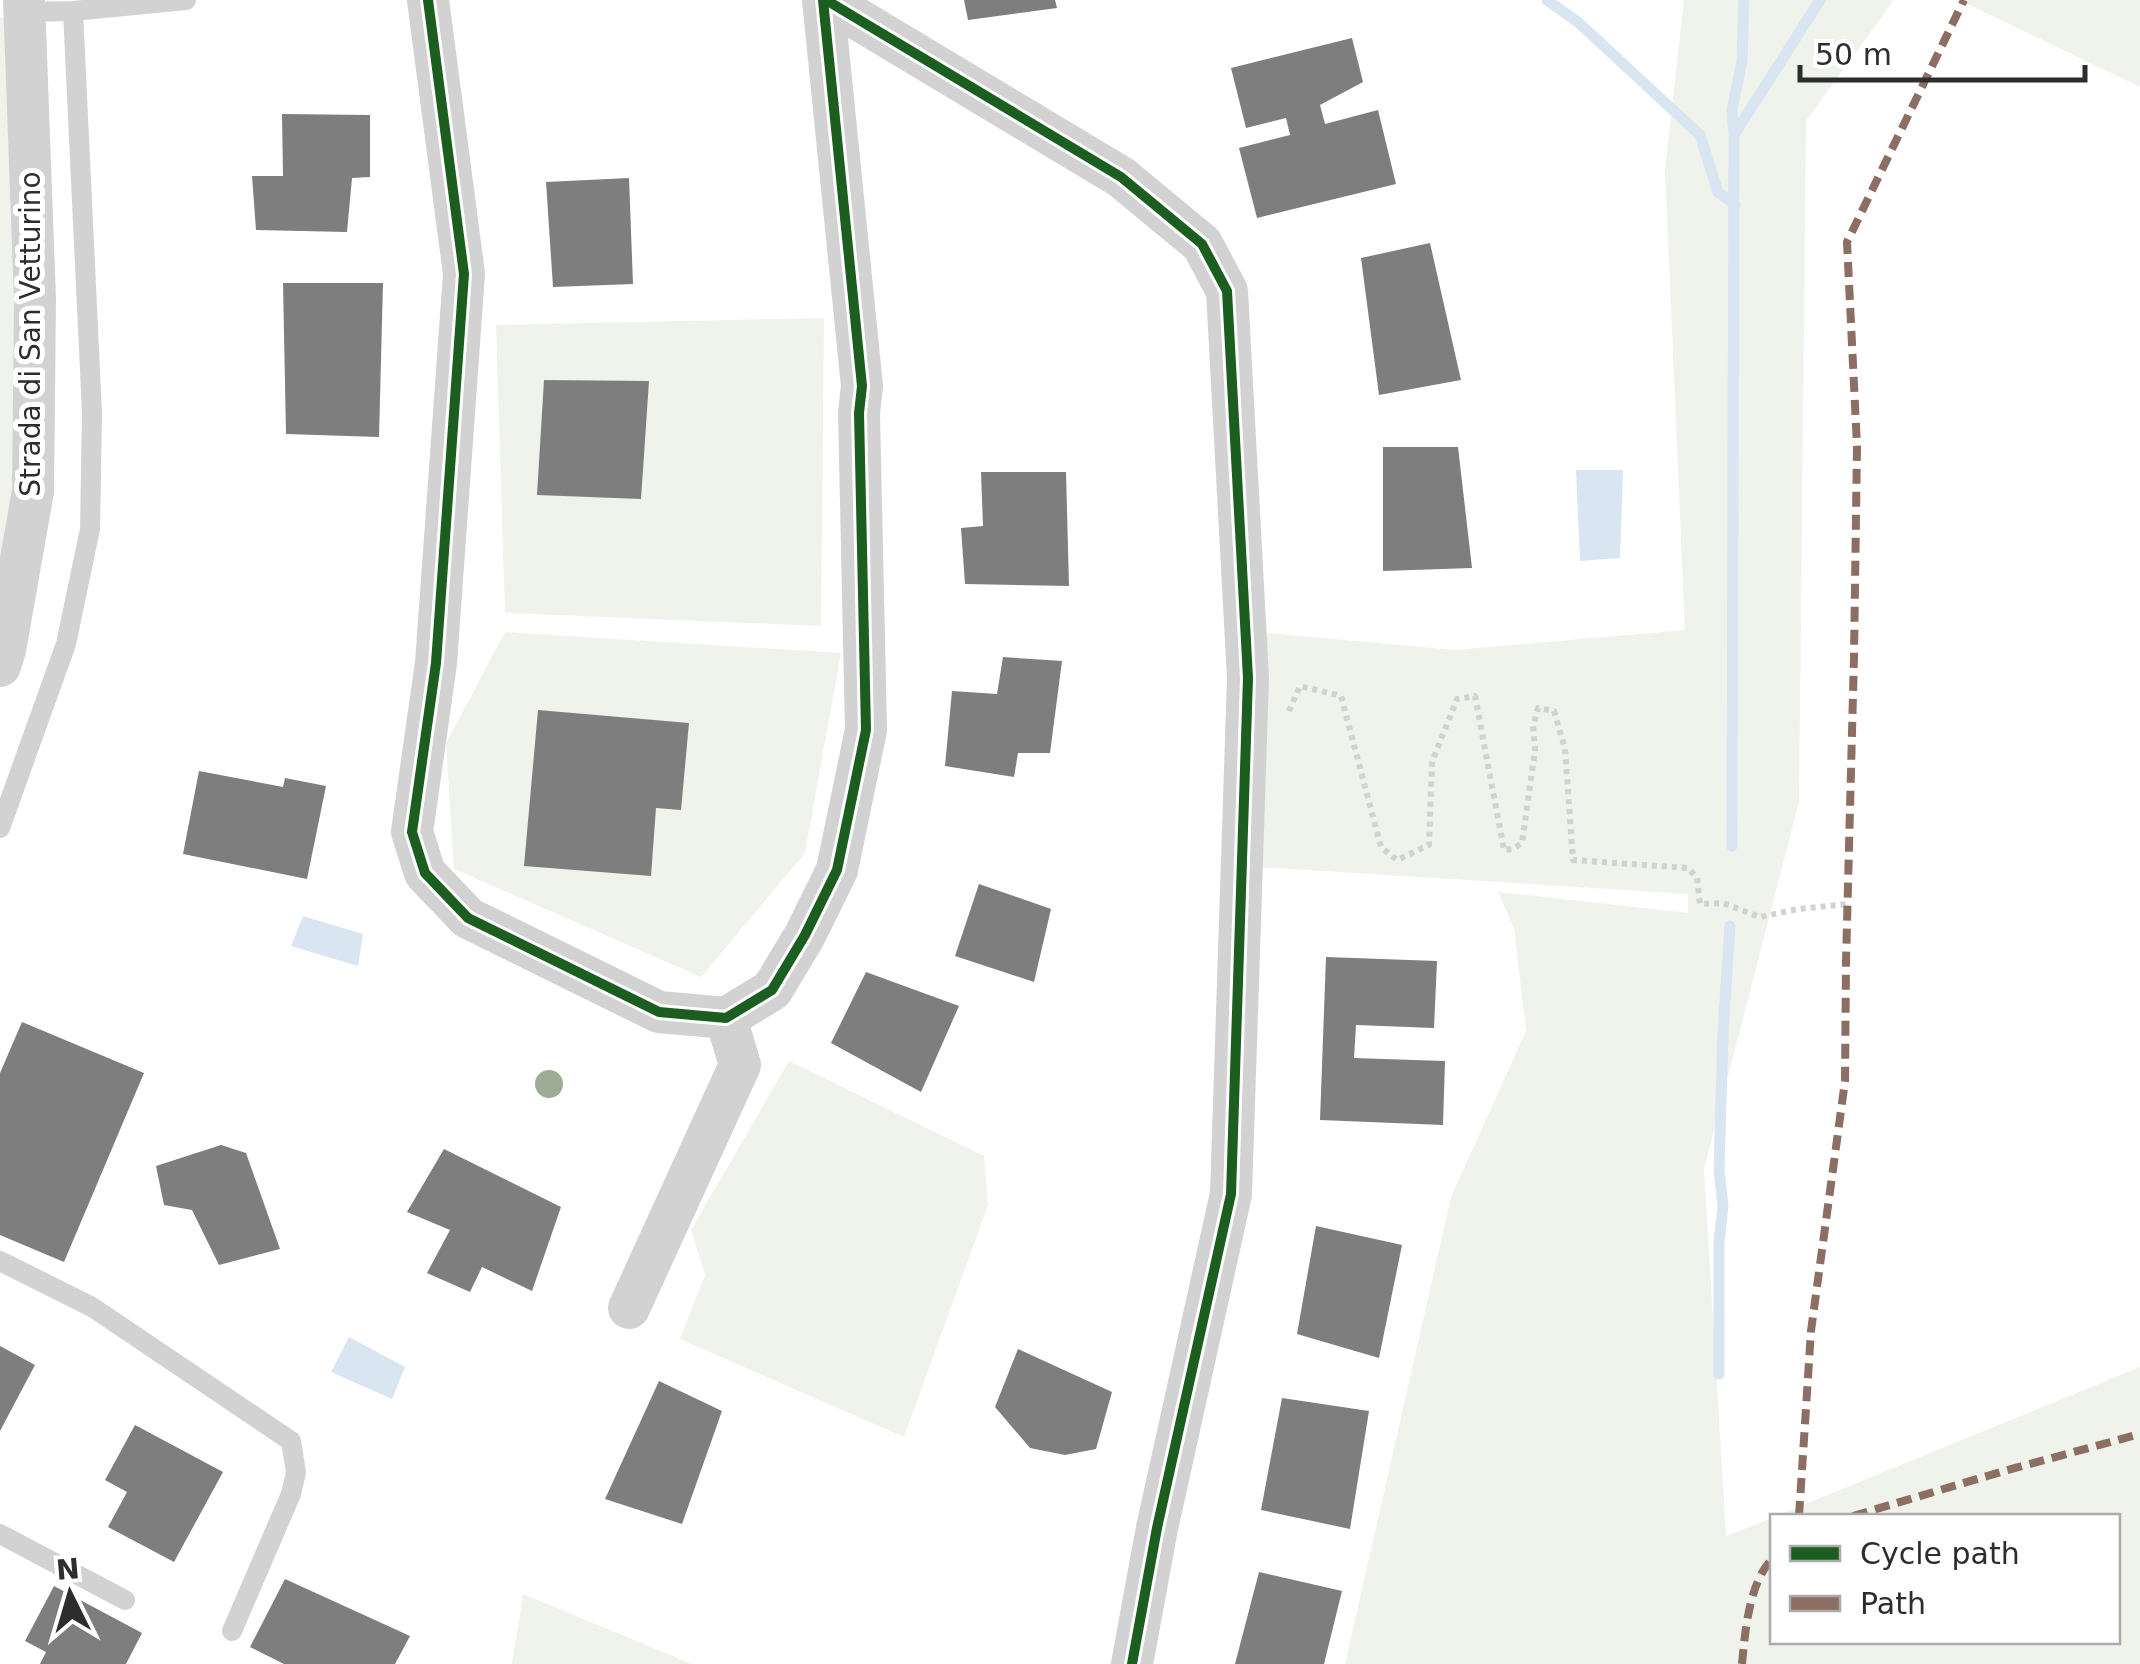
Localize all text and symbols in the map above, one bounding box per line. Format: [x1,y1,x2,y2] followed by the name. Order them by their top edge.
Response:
[1800,20,2085,82] scale bar
[1815,37,1892,72] text: 50 m
[14,171,47,497] street label: Strada di San Vetturino
[1770,1514,2120,1644] legend
[1860,1536,2020,1571] text: Cycle path
[20,1544,120,1644] north arrow
[55,1552,81,1587] text: N
[1860,1586,1926,1621] text: Path

